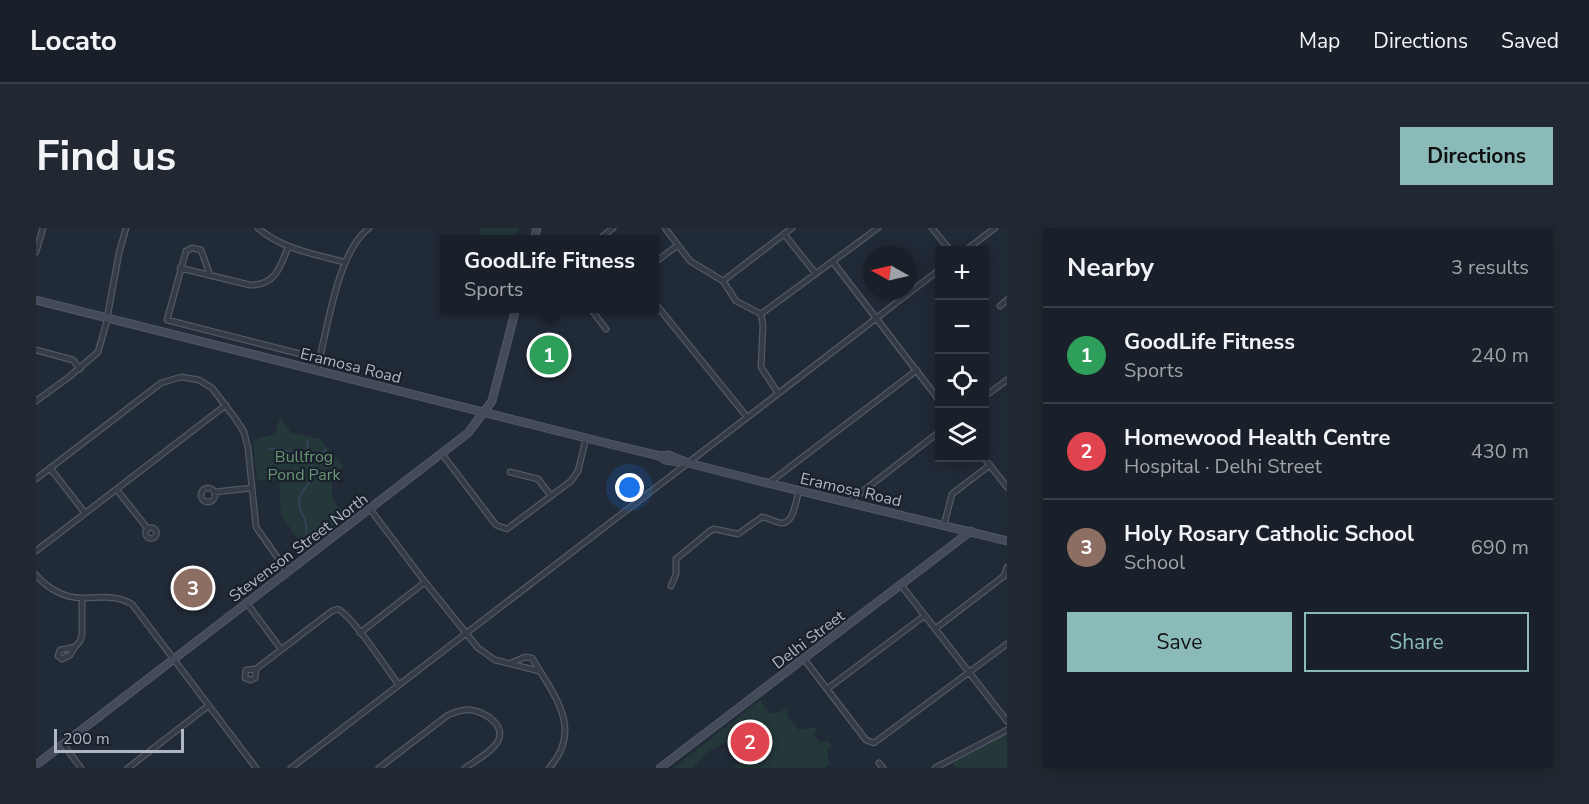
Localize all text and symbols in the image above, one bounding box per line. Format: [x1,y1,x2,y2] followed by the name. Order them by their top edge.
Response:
[30,22,117,60] text: Locato
[1299,27,1340,55] text: Map
[1373,27,1468,55] text: Directions
[1501,27,1559,55] text: Saved
[1400,127,1553,185] button: Directions
[36,128,176,185] text: Find us
[440,235,659,313] popup
[464,246,635,276] text: GoodLife Fitness
[863,246,917,300] north arrow
[935,246,989,462] map controls
[935,246,989,300] button: +
[1067,250,1154,285] text: Nearby
[1451,254,1529,281] text: 3 results
[464,276,523,303] text: Sports
[935,300,989,354] button: −
[1124,327,1295,357] text: GoodLife Fitness
[530,332,568,378] pin: 1
[1081,342,1093,369] text: 1
[1471,342,1529,369] text: 240 m
[298,343,404,389] street label: Eramosa Road
[935,354,989,408] button: locate
[1124,357,1183,384] text: Sports
[935,408,989,462] button: layers
[1124,423,1391,453] text: Homewood Health Centre
[1081,438,1093,465] text: 2
[1471,438,1529,465] text: 430 m
[267,446,342,486] park label: Bullfrog Pond Park
[1124,453,1322,480] text: Hospital · Delhi Street
[798,468,904,512] street label: Eramosa Road
[615,473,644,502] your location
[225,488,373,607] street label: Stevenson Street North
[1124,519,1414,549] text: Holy Rosary Catholic School
[1081,534,1093,561] text: 3
[1471,534,1529,561] text: 690 m
[1124,549,1185,576] text: School
[174,566,212,610] pin: 3
[768,605,850,674] street label: Delhi Street
[1067,612,1292,672] button: Save
[1304,612,1529,672] button: Share
[730,720,770,764] pin: 2
[54,726,184,754] scale bar
[63,728,110,750] text: 200 m

